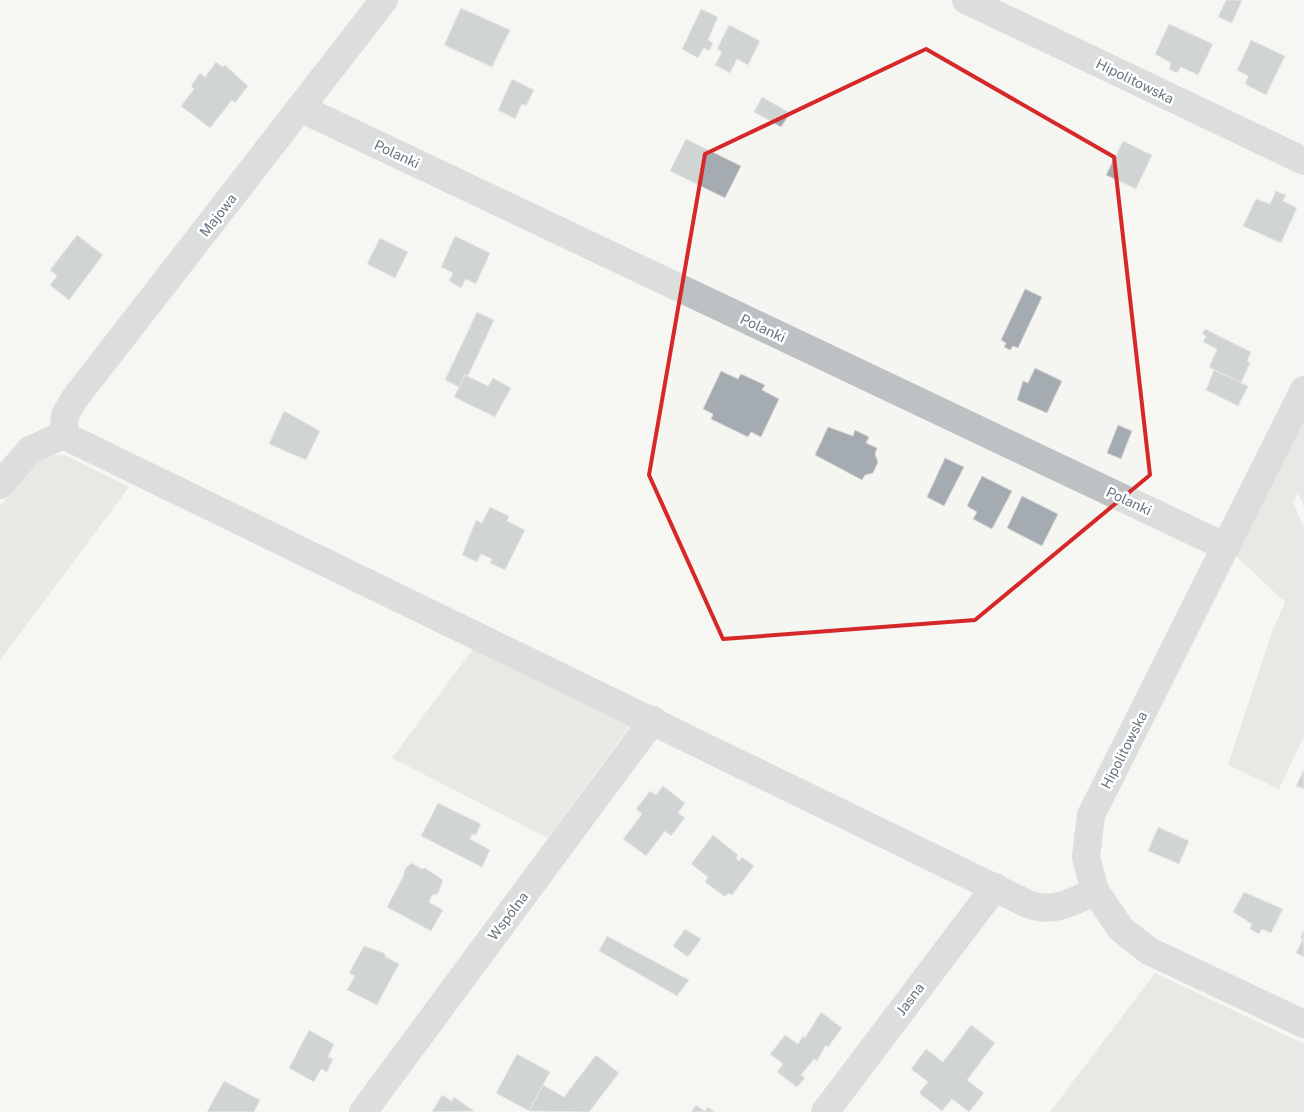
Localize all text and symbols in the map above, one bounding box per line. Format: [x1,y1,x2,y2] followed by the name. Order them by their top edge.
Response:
[1094,55,1176,107] street label: Hipolitowska
[372,137,422,171] street label: Polanki
[196,190,240,240] street label: Majowa
[738,311,788,345] street label: Polanki
[1104,484,1154,518] street label: Polanki
[1098,709,1150,791] street label: Hipolitowska
[485,889,531,943] street label: Wspólna
[893,980,927,1018] street label: Jasna

